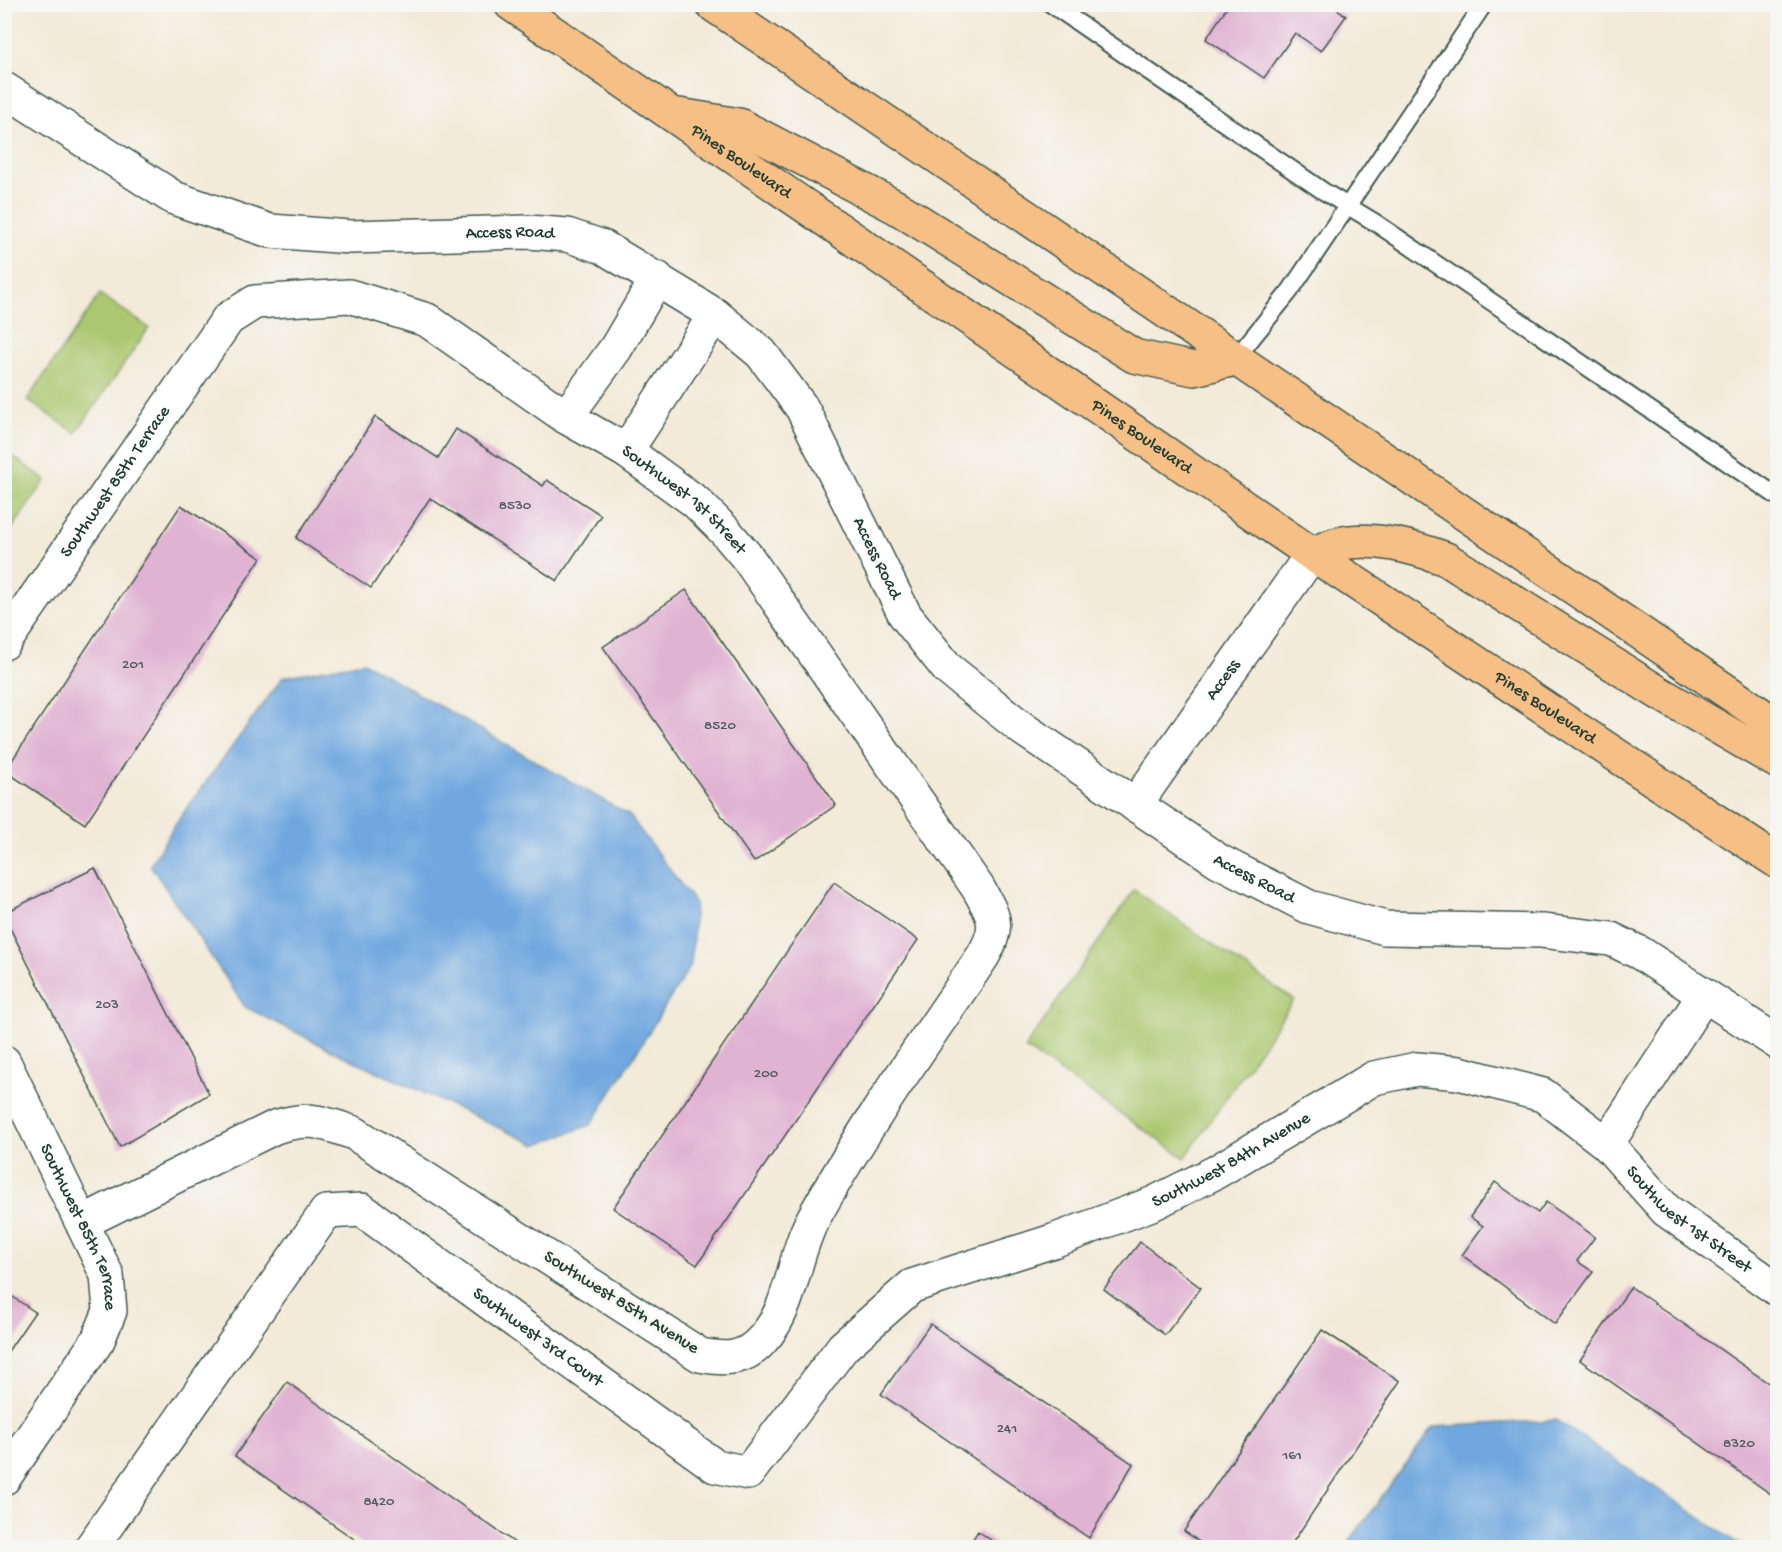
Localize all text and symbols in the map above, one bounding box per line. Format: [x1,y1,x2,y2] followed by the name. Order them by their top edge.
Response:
[686,119,797,205] street label: Pines Boulevard
[465,221,557,245] street label: Access Road
[1086,394,1197,480] street label: Pines Boulevard
[56,401,176,562] street label: Southwest 85th Terrace
[617,441,752,560] street label: Southwest 1st Street
[499,497,532,515] house number: 8530
[848,514,907,604] street label: Access Road
[1201,654,1246,705] street label: Access
[122,656,144,674] house number: 201
[1489,666,1601,750] street label: Pines Boulevard
[704,717,736,735] house number: 8520
[1210,849,1300,909] street label: Access Road
[95,996,119,1014] house number: 203
[754,1065,779,1083] house number: 200
[1148,1107,1315,1213] street label: Southwest 84th Avenue
[35,1140,120,1312] street label: Southwest 85th Terrace
[1621,1161,1757,1279] street label: Southwest 1st Street
[539,1247,703,1360] street label: Southwest 85th Avenue
[468,1283,608,1393] street label: Southwest 3rd Court
[997,1420,1017,1438] house number: 241
[1723,1435,1755,1453] house number: 8320
[1281,1447,1302,1465] house number: 161
[363,1493,395,1511] house number: 8420

